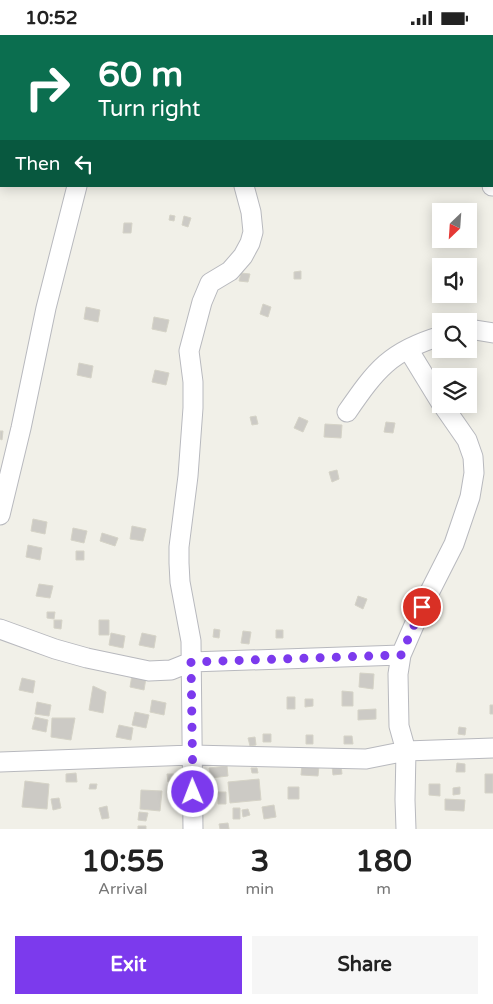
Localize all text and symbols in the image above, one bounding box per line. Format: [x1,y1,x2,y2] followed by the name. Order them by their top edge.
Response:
[25,7,78,29] text: 10:52
[98,54,183,96] text: 60 m
[15,55,80,120] icon: right
[98,96,200,122] text: Turn right
[70,150,98,178] icon: left
[15,153,60,175] text: Then
[432,203,478,247] north arrow
[432,203,477,413] map controls
[432,258,477,303] button: sound
[432,313,477,358] button: search
[432,368,477,413] button: layers
[401,586,443,628] pin
[408,593,436,621] icon: arrive
[166,765,218,817] position arrow
[81,843,164,880] text: 10:55
[250,843,269,880] text: 3
[355,843,412,880] text: 180
[98,879,148,899] text: Arrival
[246,879,274,899] text: min
[376,879,391,899] text: m
[15,936,242,994] button: Exit
[252,936,478,994] button: Share

